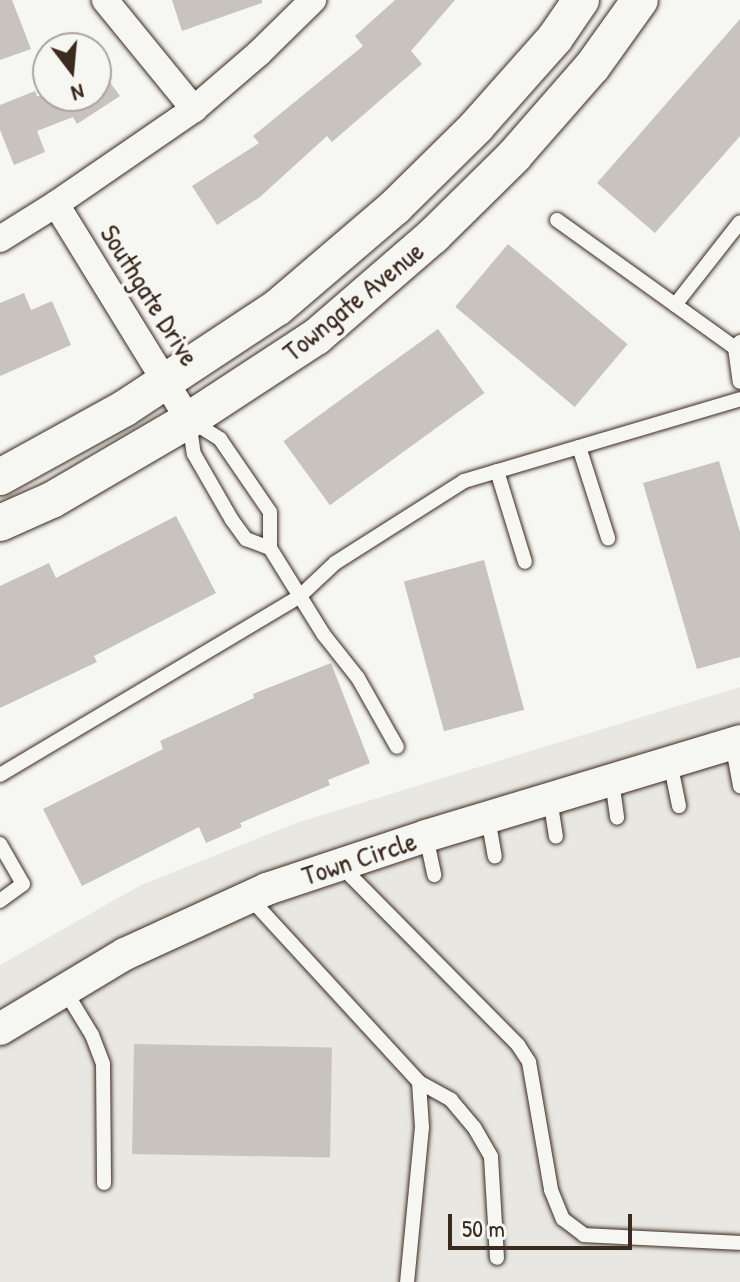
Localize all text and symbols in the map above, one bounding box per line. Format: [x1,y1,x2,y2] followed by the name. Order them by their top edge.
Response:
[32,32,112,112] north arrow
[68,77,88,109] text: N
[93,218,207,372] street label: Southgate Drive
[276,234,430,368] street label: Towngate Avenue
[298,824,420,892] street label: Town Circle
[452,1198,636,1248] scale bar
[462,1212,505,1244] text: 50 m

